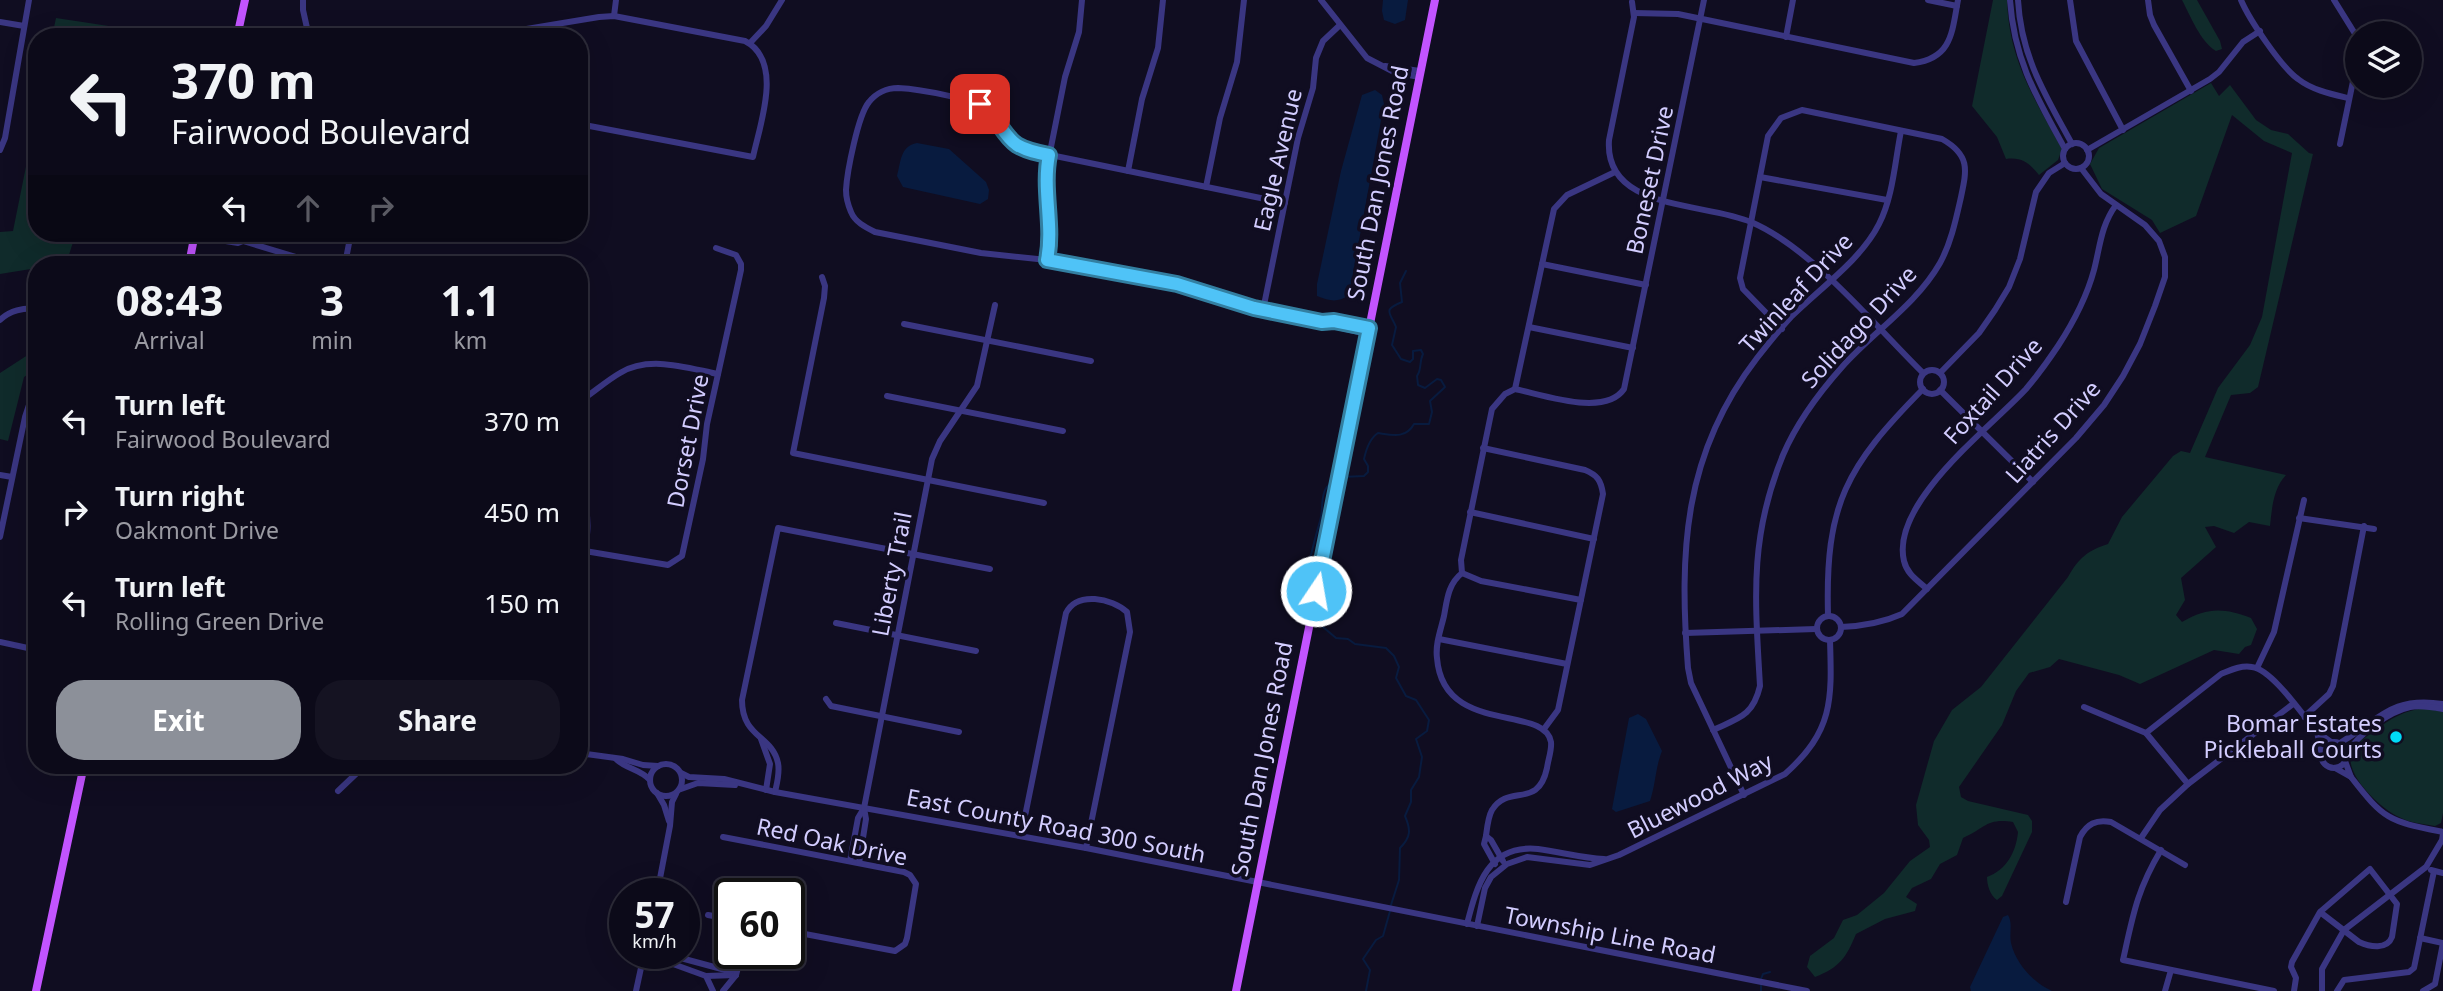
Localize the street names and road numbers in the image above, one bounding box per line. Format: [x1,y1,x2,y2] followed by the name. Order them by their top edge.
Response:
[1339,63,1416,303] street label: South Dan Jones Road
[1245,85,1309,234] street label: Eagle Avenue
[1618,103,1680,257] street label: Boneset Drive
[1731,225,1859,359] street label: Twinleaf Drive
[1793,258,1923,394] street label: Solidago Drive
[1936,330,2049,451] street label: Foxtail Drive
[658,371,716,510] street label: Dorset Drive
[1997,373,2107,490] street label: Liatris Drive
[863,509,919,639] street label: Liberty Trail
[1223,639,1300,879] street label: South Dan Jones Road
[1621,745,1778,846] street label: Bluewood Way
[904,780,1208,870] street label: East County Road 300 South
[754,809,911,873] street label: Red Oak Drive
[1502,898,1719,970] street label: Township Line Road

